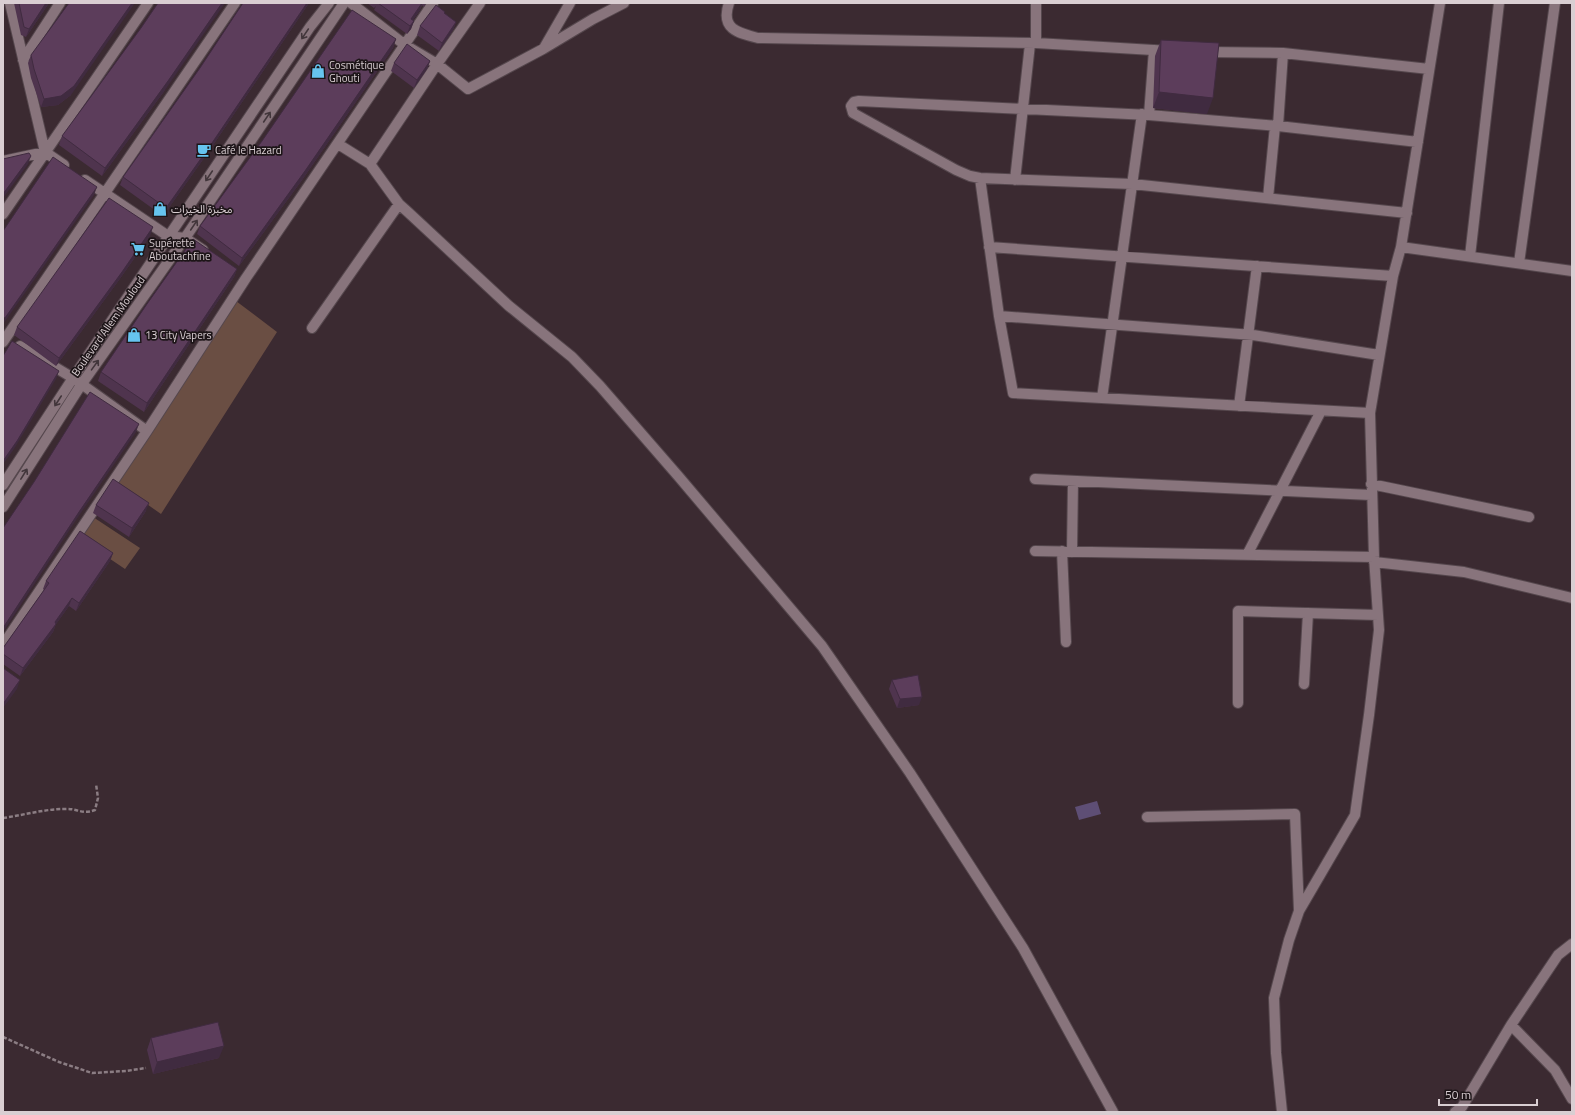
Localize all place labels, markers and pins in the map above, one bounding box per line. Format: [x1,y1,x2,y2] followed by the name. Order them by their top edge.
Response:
[329,57,384,86] place label: Cosmétique Ghouti
[310,63,326,79] shop icon: Cosmétique Ghouti
[196,142,212,158] cafe icon: Café le Hazard
[215,142,282,158] place label: Café le Hazard
[152,201,168,217] shop icon: مخبزة الخيرات
[171,201,233,217] place label: مخبزة الخيرات
[149,235,211,264] place label: Supérette Aboutachfine
[130,241,146,257] supermarket icon: Supérette Aboutachfine
[126,327,142,343] shop icon: 13 City Vapers
[145,327,212,343] place label: 13 City Vapers

